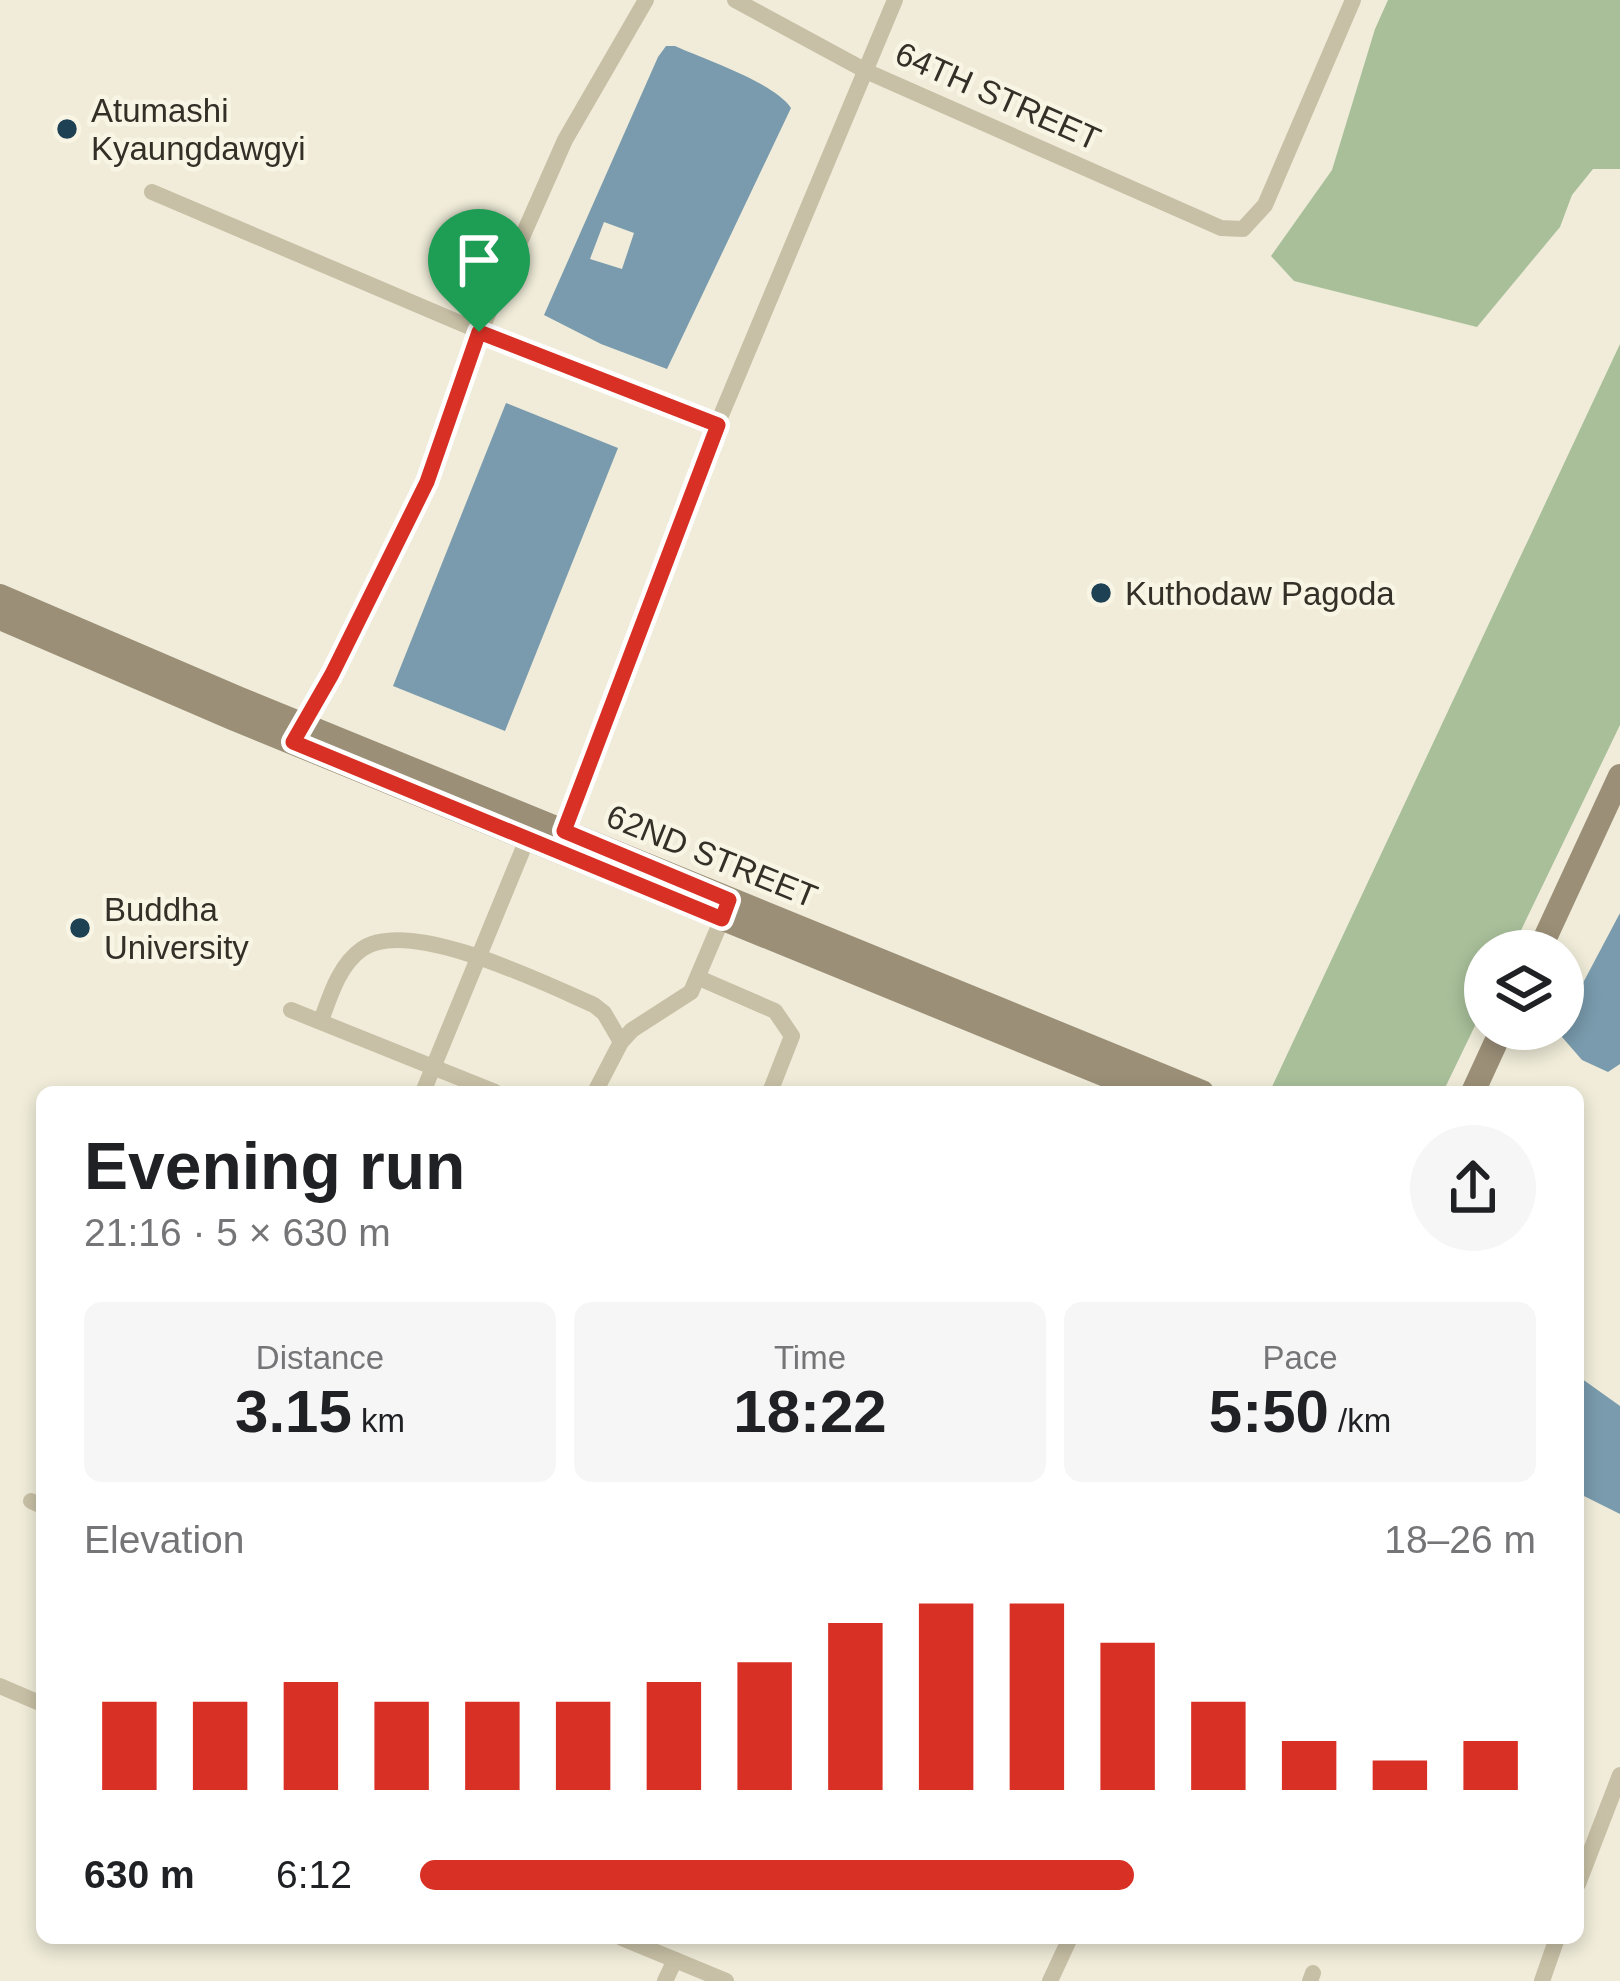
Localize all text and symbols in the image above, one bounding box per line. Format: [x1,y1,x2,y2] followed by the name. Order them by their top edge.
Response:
[890,34,1106,158] street label: 64TH STREET
[91,92,306,167] place label: Atumashi Kyaungdawgyi
[54,116,80,142] marker: Atumashi Kyaungdawgyi
[428,209,530,332] pin
[446,227,512,293] icon: arrive
[1125,575,1395,612] place label: Kuthodaw Pagoda
[1088,580,1114,606] marker: Kuthodaw Pagoda
[601,797,823,915] street label: 62ND STREET
[104,891,249,966] place label: Buddha University
[67,915,93,941] marker: Buddha University
[1464,930,1584,1050] map controls
[1464,930,1584,1050] button: layers
[1410,1125,1536,1251] button: share
[84,1129,465,1203] text: Evening run
[84,1211,391,1254] text: 21:16 · 5 × 630 m
[256,1339,384,1376] text: Distance
[774,1339,846,1376] text: Time
[1262,1339,1338,1376] text: Pace
[235,1378,352,1445] text: 3.15
[733,1378,887,1445] text: 18:22
[1209,1378,1329,1445] text: 5:50
[352,1402,405,1439] text: km
[1329,1402,1391,1439] text: /km
[84,1518,244,1561] text: Elevation
[1384,1518,1536,1561] text: 18–26 m
[84,1853,195,1896] text: 630 m
[276,1853,352,1896] text: 6:12

